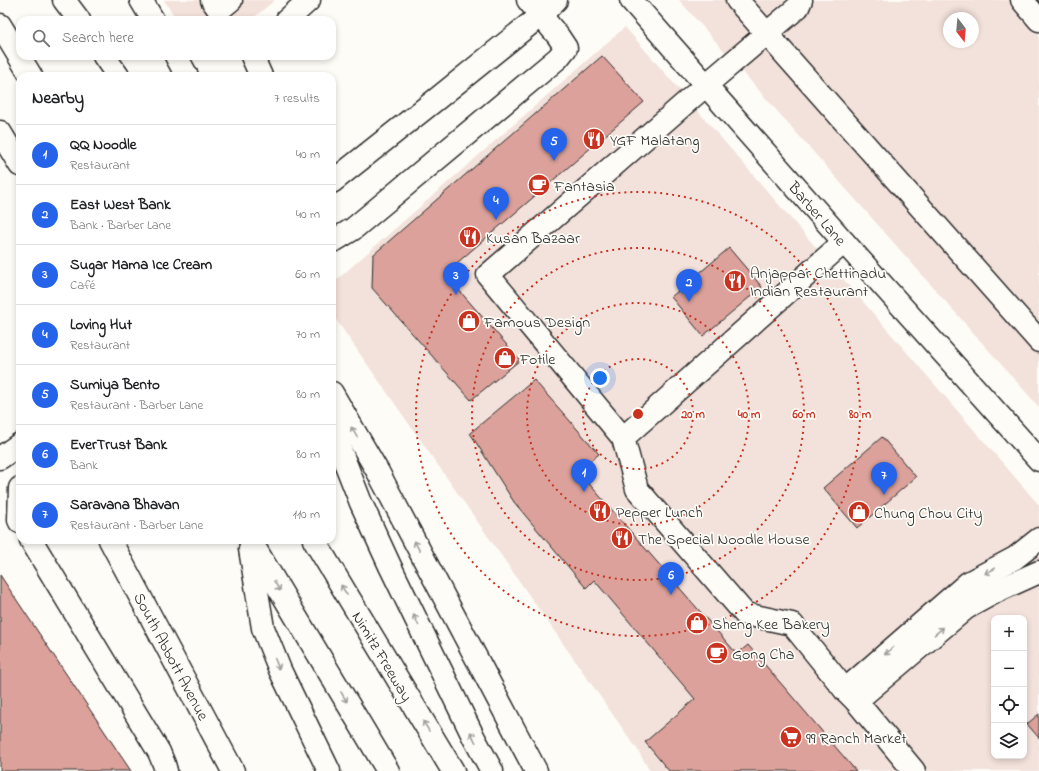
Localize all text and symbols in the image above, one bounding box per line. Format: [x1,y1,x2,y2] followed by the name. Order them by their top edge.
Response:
[943,12,979,48] north arrow
[16,16,336,60] search box
[30,27,52,49] icon: search
[62,27,134,49] text: Search here
[32,86,84,111] text: Nearby
[274,89,320,108] text: 7 results
[581,126,607,152] restaurant icon: YGF Malatang
[541,128,567,161] pin: 5
[610,129,699,153] place label: YGF Malatang
[70,134,136,156] text: QQ Noodle
[43,145,47,164] text: 1
[296,145,320,164] text: 40 m
[70,156,130,175] text: Restaurant
[526,172,552,198] cafe icon: Fantasia
[553,175,615,199] place label: Fantasia
[781,176,852,252] street label: Barber Lane
[483,187,509,220] pin: 4
[70,194,171,216] text: East West Bank
[42,205,48,224] text: 2
[296,205,320,224] text: 40 m
[70,216,171,235] text: Bank · Barber Lane
[457,224,483,250] restaurant icon: Kusan Bazaar
[486,227,580,251] place label: Kusan Bazaar
[70,254,212,276] text: Sugar Mama Ice Cream
[443,262,469,295] pin: 3
[750,262,886,304] place label: Anjappar Chettinadu Indian Restaurant
[42,265,48,284] text: 3
[295,265,320,284] text: 60 m
[722,268,748,294] restaurant icon: Anjappar Chettinadu Indian Restaurant
[676,269,702,302] pin: 2
[70,276,95,295] text: Café
[456,308,482,334] shop icon: Famous Design
[483,311,590,335] place label: Famous Design
[70,314,132,336] text: Loving Hut
[42,325,48,344] text: 4
[296,325,320,344] text: 70 m
[70,336,130,355] text: Restaurant
[492,345,518,371] shop icon: Fotile
[519,348,556,372] place label: Fotile
[590,368,610,388] your location
[70,374,160,396] text: Sumiya Bento
[41,385,49,404] text: 5
[296,385,320,404] text: 80 m
[70,396,203,415] text: Restaurant · Barber Lane
[680,406,705,424] text: 20 m
[737,406,761,424] text: 40 m
[792,406,816,424] text: 60 m
[848,406,872,424] text: 80 m
[631,407,645,421] centre of rings
[350,426,358,438] one-way arrow
[70,434,167,456] text: EverTrust Bank
[42,445,48,464] text: 6
[296,445,320,464] text: 80 m
[70,456,98,475] text: Bank
[571,459,597,492] pin: 1
[871,462,897,495] pin: 7
[70,494,179,516] text: Saravana Bhavan
[587,498,613,524] restaurant icon: Pepper Lunch
[846,499,872,525] shop icon: Chung Chou City
[616,501,703,525] place label: Pepper Lunch
[874,502,982,526] place label: Chung Chou City
[42,505,48,524] text: 7
[293,505,320,524] text: 110 m
[70,516,203,535] text: Restaurant · Barber Lane
[609,525,635,551] restaurant icon: The Special Noodle House
[638,528,811,552] place label: The Special Noodle House
[412,540,420,552] one-way arrow
[658,562,684,595] pin: 6
[984,568,996,575] one-way arrow
[273,580,281,592] one-way arrow
[340,585,348,596] one-way arrow
[126,589,215,726] street label: South Abbott Avenue
[345,607,418,707] street label: Nimitz Freeway
[684,610,710,636] shop icon: Sheng Kee Bakery
[712,613,830,637] place label: Sheng Kee Bakery
[412,614,419,626] one-way arrow
[991,615,1027,759] map controls
[991,615,1027,651] button: +
[934,627,944,636] one-way arrow
[704,640,730,666] cafe icon: Gong Cha
[732,643,794,667] place label: Gong Cha
[883,647,894,656] one-way arrow
[991,651,1027,687] button: −
[274,658,282,670] one-way arrow
[991,687,1027,723] button: locate
[340,691,348,703] one-way arrow
[421,720,429,732] one-way arrow
[991,723,1027,759] button: layers
[778,724,804,750] supermarket icon: 99 Ranch Market
[806,727,907,751] place label: 99 Ranch Market
[469,731,476,743] one-way arrow

